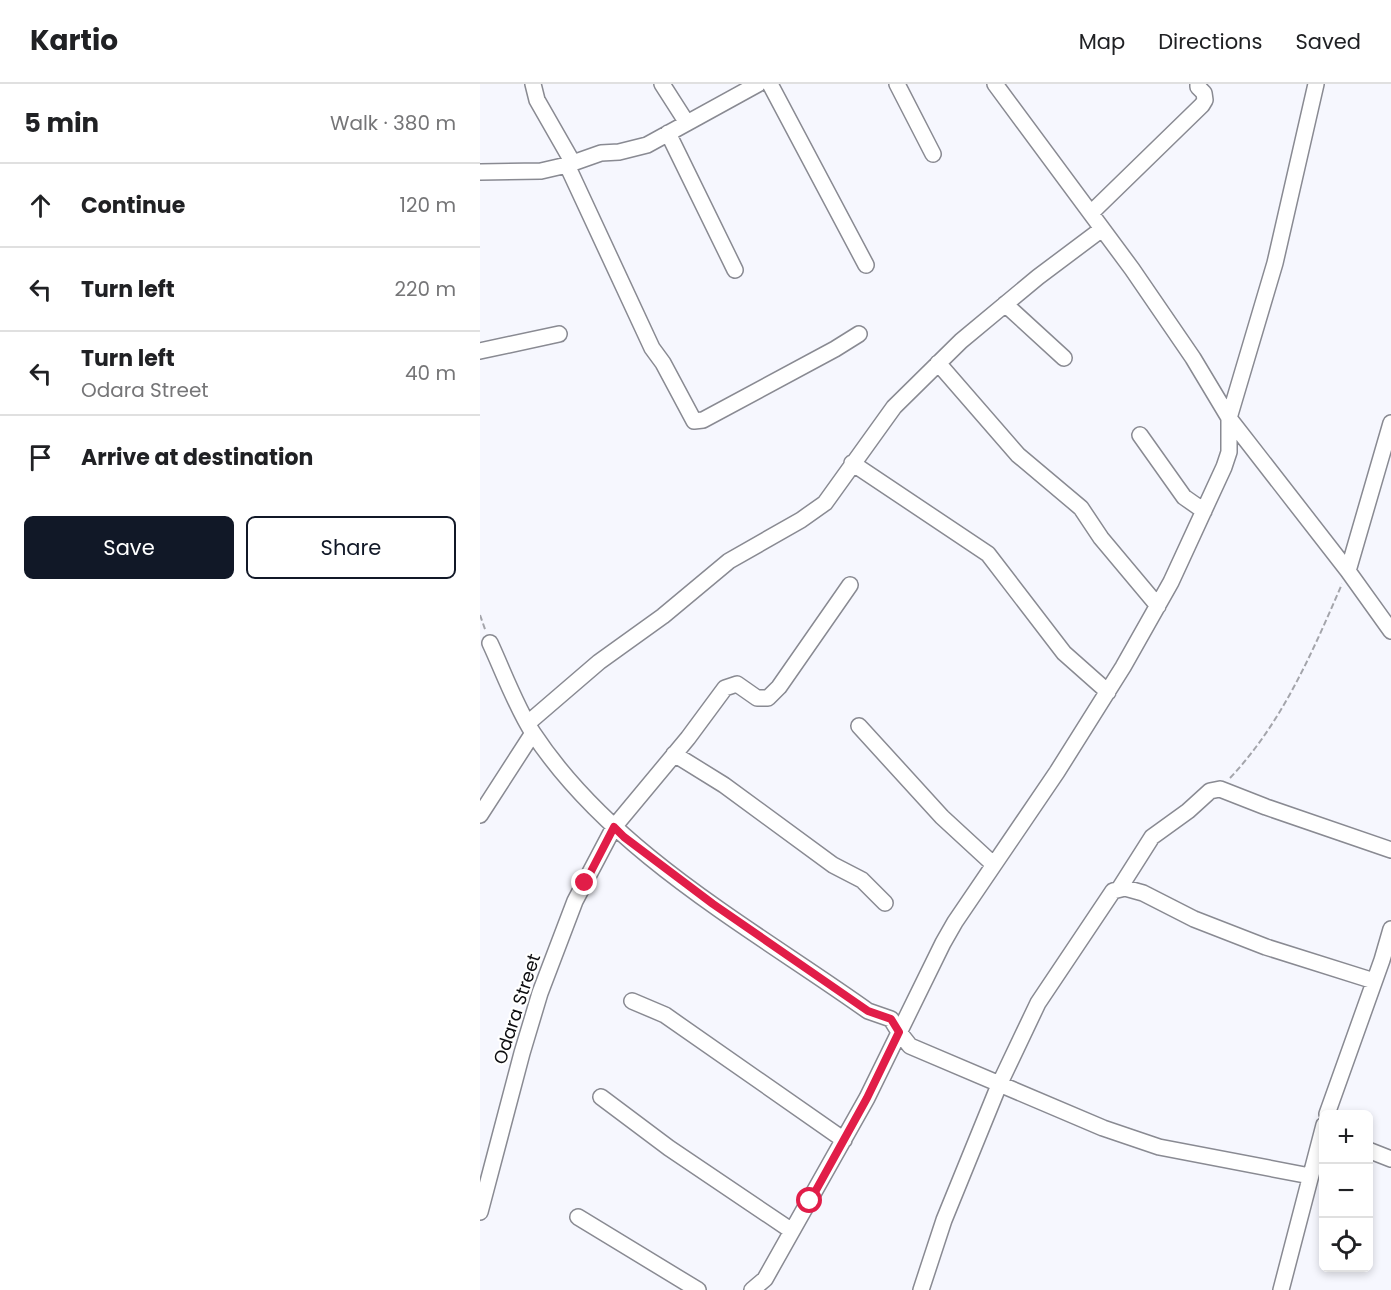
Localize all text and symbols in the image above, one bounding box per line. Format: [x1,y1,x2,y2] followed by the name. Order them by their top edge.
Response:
[30,21,118,60] text: Kartio
[1079,27,1125,56] text: Map
[1158,27,1262,56] text: Directions
[1295,27,1361,56] text: Saved
[24,105,99,141] text: 5 min
[330,109,456,137] text: Walk · 380 m
[24,189,57,222] icon: ahead
[81,190,185,221] text: Continue
[400,191,456,219] text: 120 m
[24,273,57,306] icon: left
[81,274,175,305] text: Turn left
[395,275,456,303] text: 220 m
[81,343,175,374] text: Turn left
[24,357,57,390] icon: left
[405,359,456,387] text: 40 m
[81,376,209,404] text: Odara Street
[24,441,57,474] icon: arrive
[81,442,313,473] text: Arrive at destination
[24,516,234,579] button: Save
[246,516,456,579] button: Share
[571,869,597,895] route end
[487,950,546,1067] street label: Odara Street
[1319,1110,1373,1272] map controls
[1319,1110,1373,1164] button: +
[1319,1164,1373,1218] button: −
[796,1187,822,1213] route start
[1319,1218,1373,1272] button: locate

